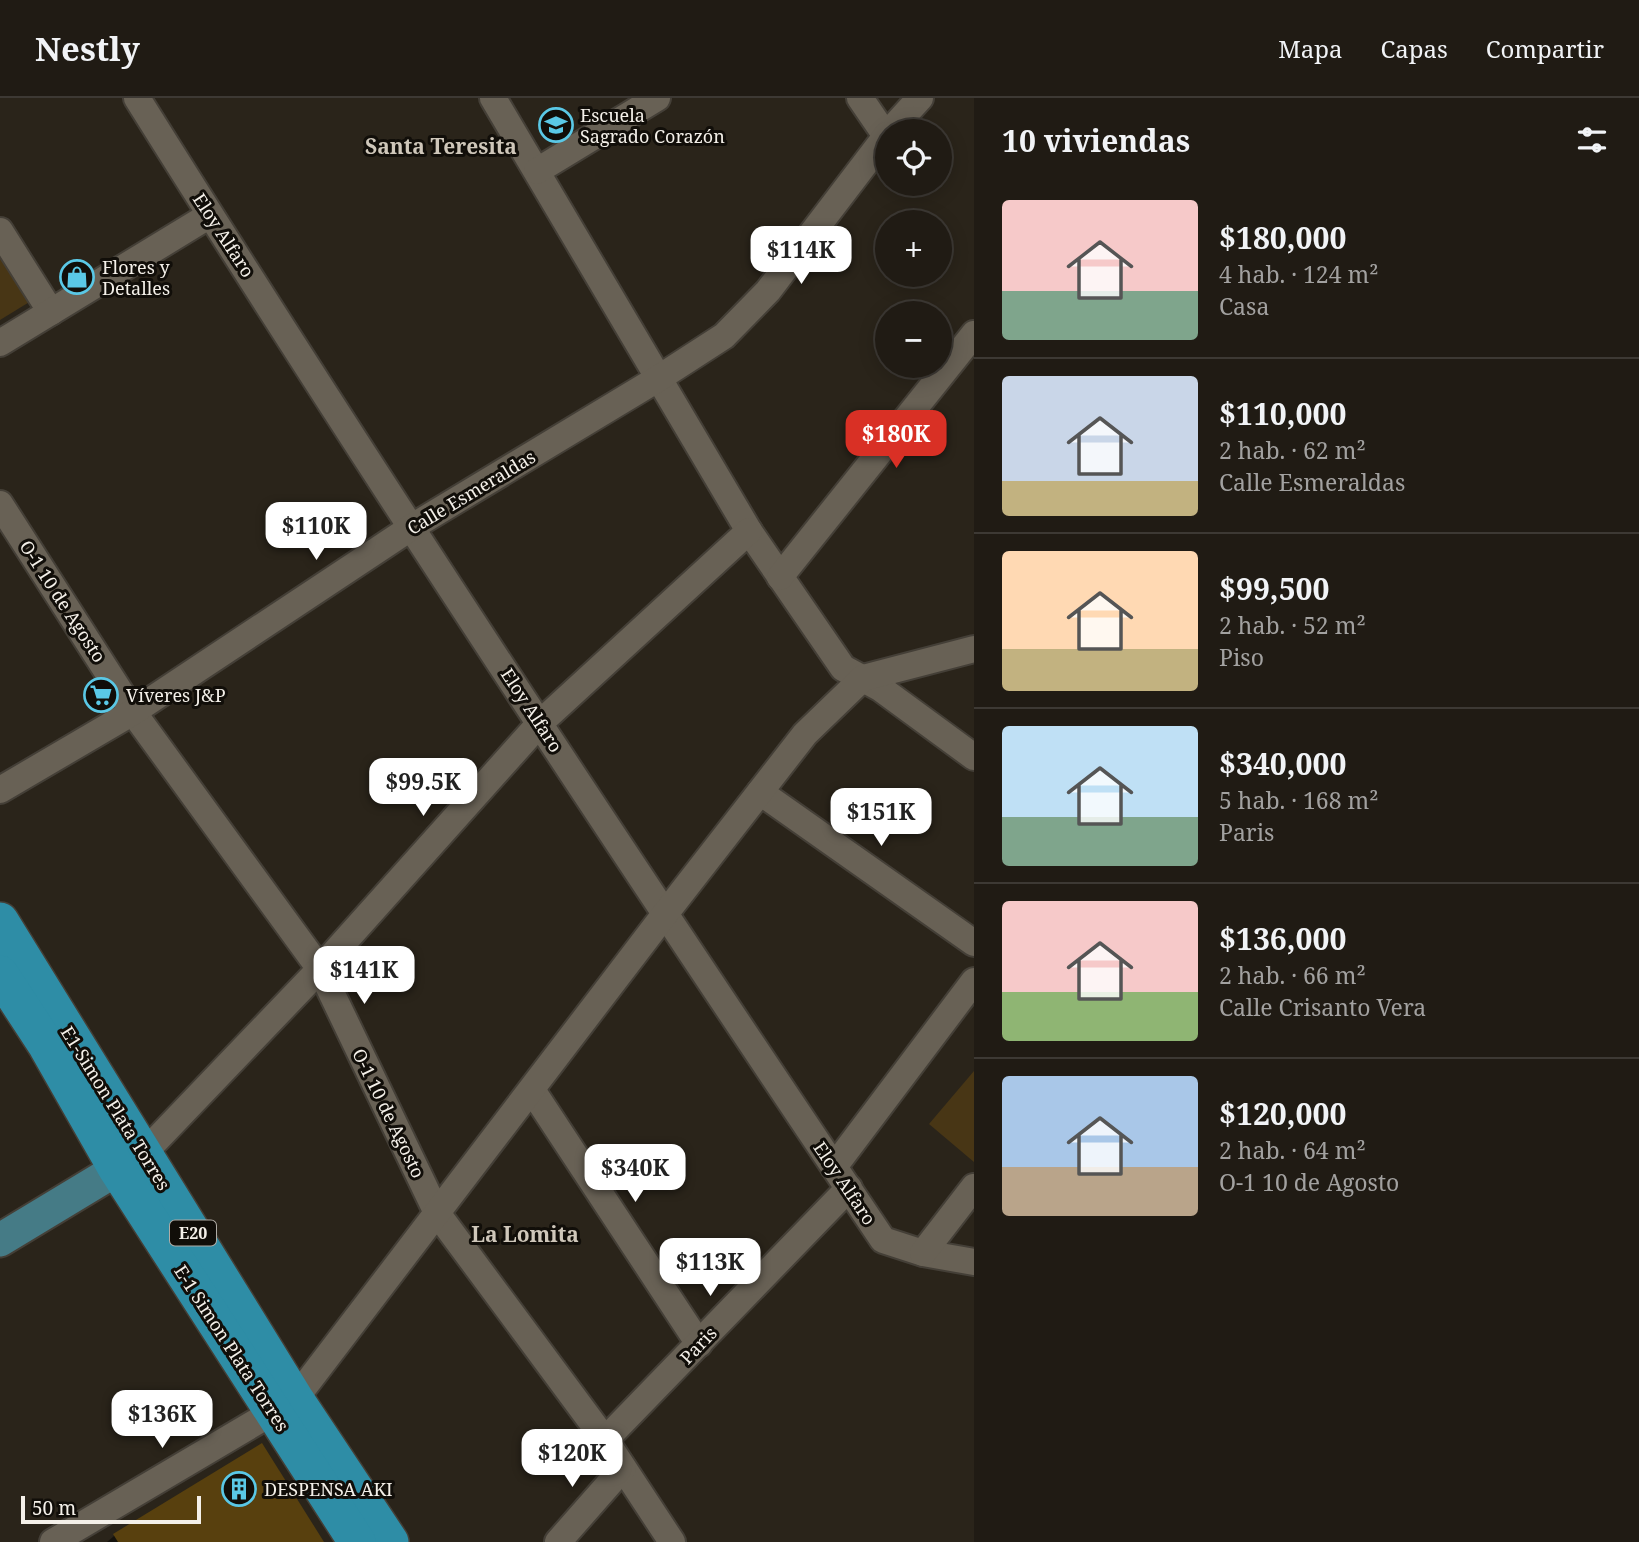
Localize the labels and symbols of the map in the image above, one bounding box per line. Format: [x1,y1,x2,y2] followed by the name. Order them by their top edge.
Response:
[580,103,725,148] place label: Escuela Sagrado Corazón
[537,106,575,144] school or university icon: Escuela Sagrado Corazón
[365,132,517,160] district label: Santa Teresita
[188,188,260,282] street label: Eloy Alfaro
[752,226,850,286] pin: $114K
[102,255,170,300] place label: Flores y Detalles
[58,258,96,296] shop icon: Flores y Detalles
[847,410,945,470] pin: $180K
[402,444,540,540] street label: Calle Esmeraldas
[267,503,365,562] pin: $110K
[15,535,111,667] street label: O-1 10 de Agosto
[496,663,568,757] street label: Eloy Alfaro
[82,676,120,714] supermarket icon: Víveres J&P
[126,683,226,707] place label: Víveres J&P
[366,758,480,818] pin: $99.5K
[832,788,930,848] pin: $151K
[315,946,413,1006] pin: $141K
[56,1021,176,1195] street label: E1-Simon Plata Torres
[347,1044,431,1182] street label: O-1 10 de Agosto
[808,1137,882,1229] street label: Eloy Alfaro
[586,1144,684,1204] pin: $340K
[170,1220,216,1246] road number: E20
[471,1220,579,1248] district label: La Lomita
[661,1238,759,1298] pin: $113K
[169,1260,295,1436] street label: E-1 Simon Plata Torres
[674,1321,722,1369] street label: Paris
[113,1390,211,1450] pin: $136K
[523,1430,621,1489] pin: $120K
[220,1470,258,1508] building icon: DESPENSA AKI
[264,1477,393,1501] place label: DESPENSA AKI
[21,1493,201,1525] scale bar

